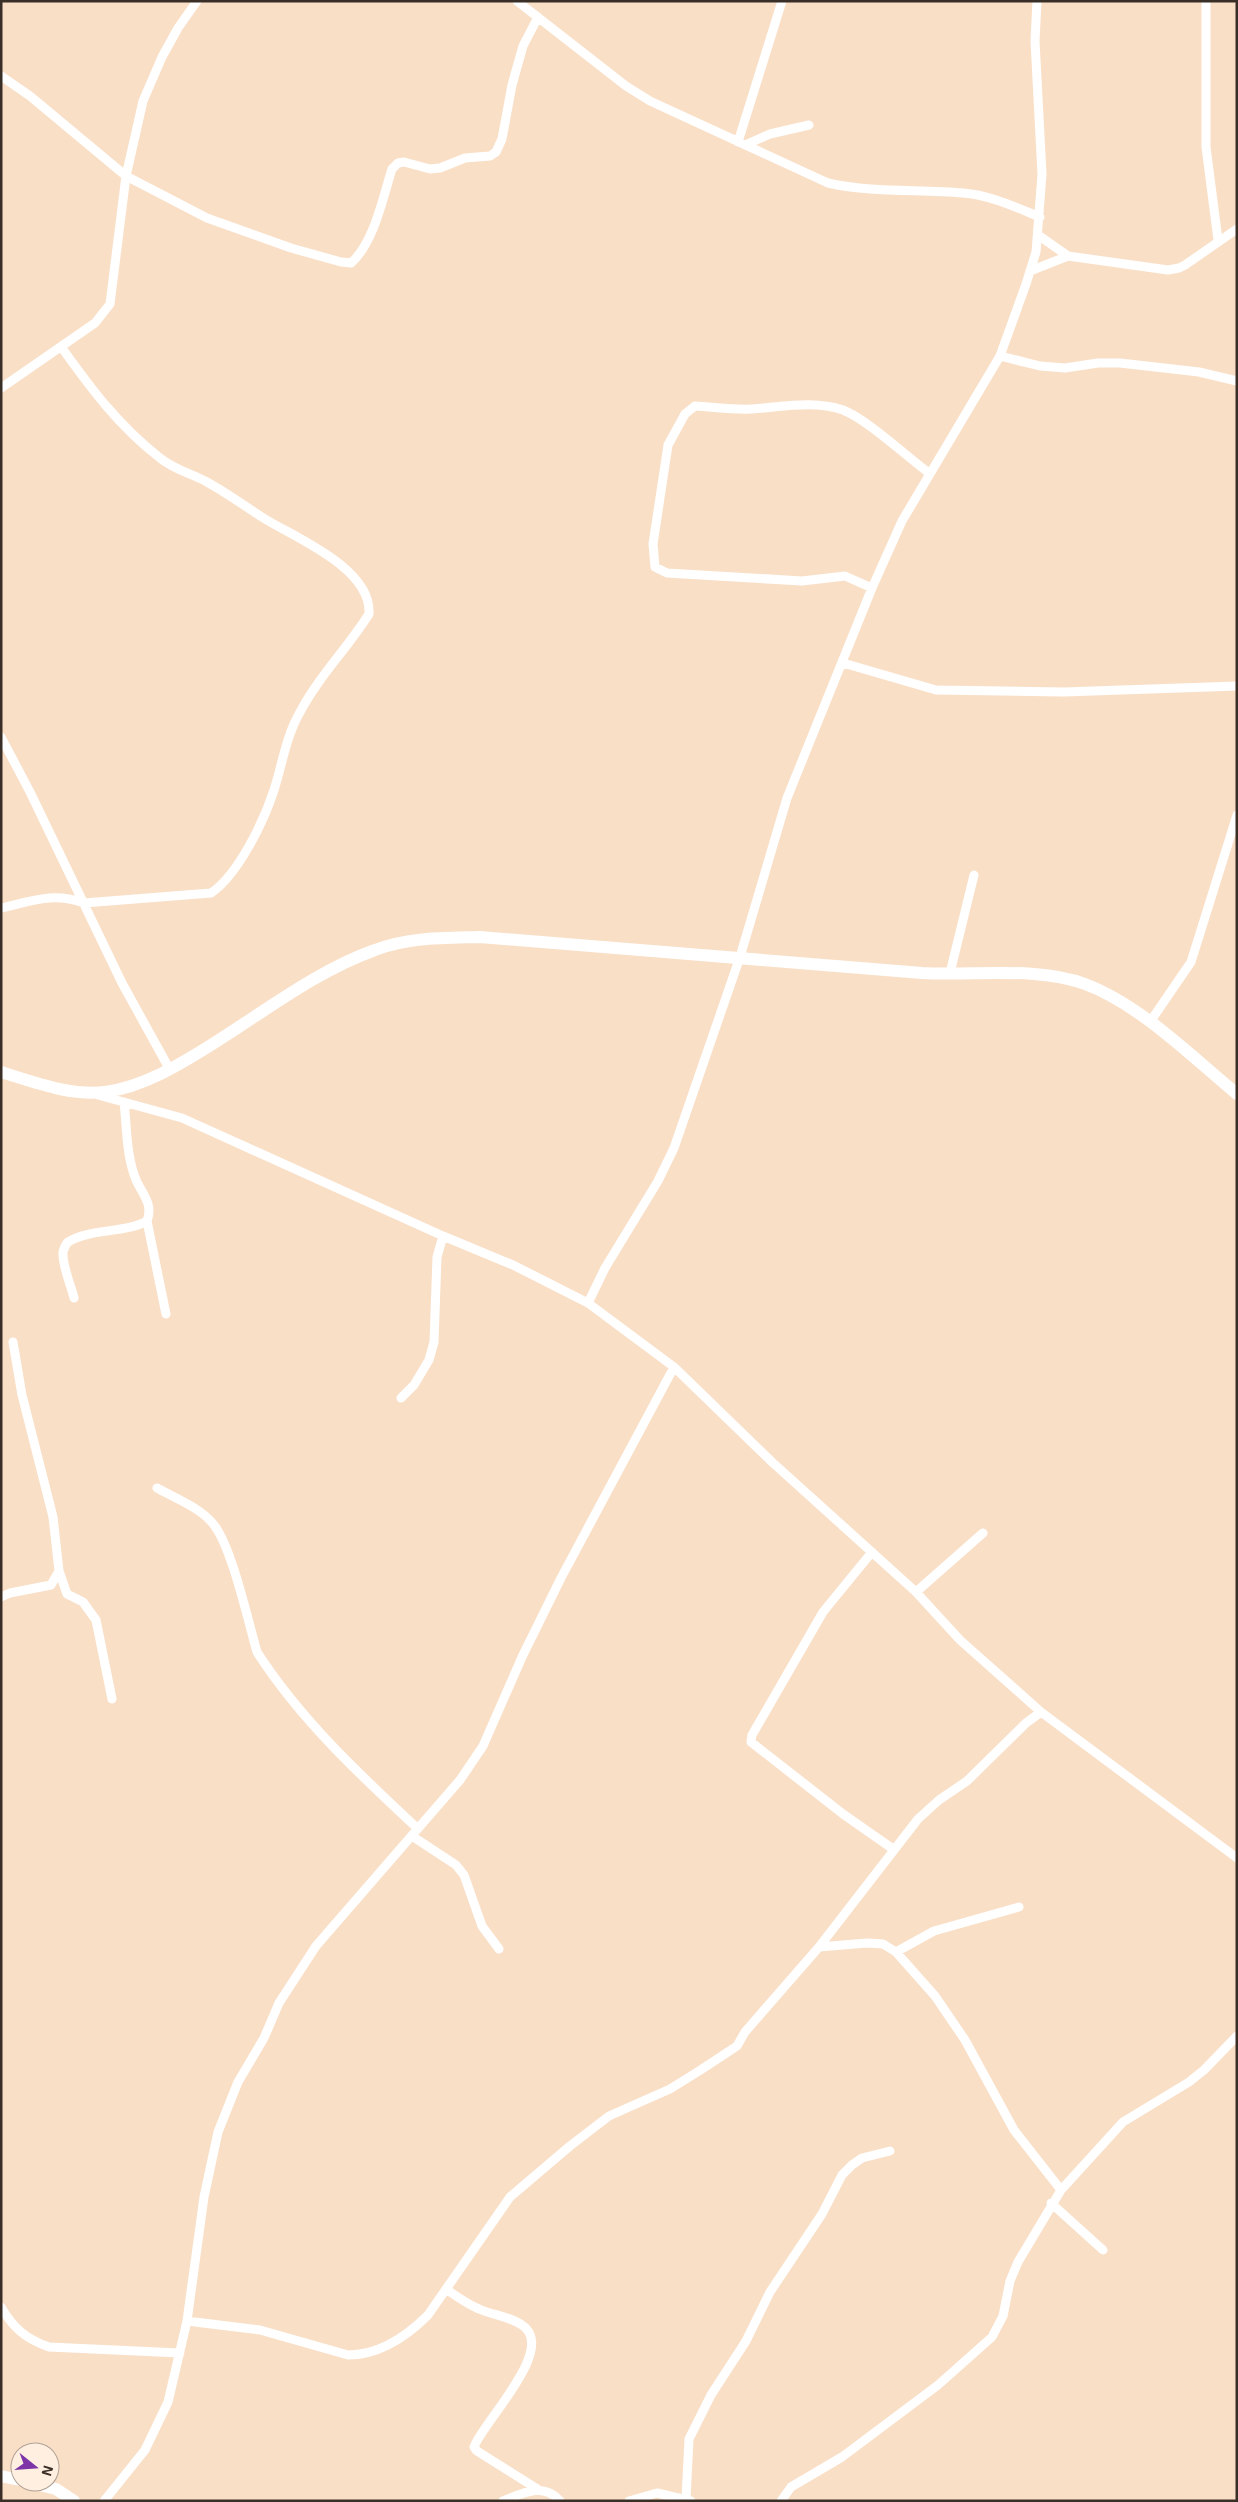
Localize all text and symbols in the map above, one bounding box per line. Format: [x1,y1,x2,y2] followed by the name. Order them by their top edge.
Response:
[10,2442,60,2492] north arrow
[38,2464,58,2478] text: N

